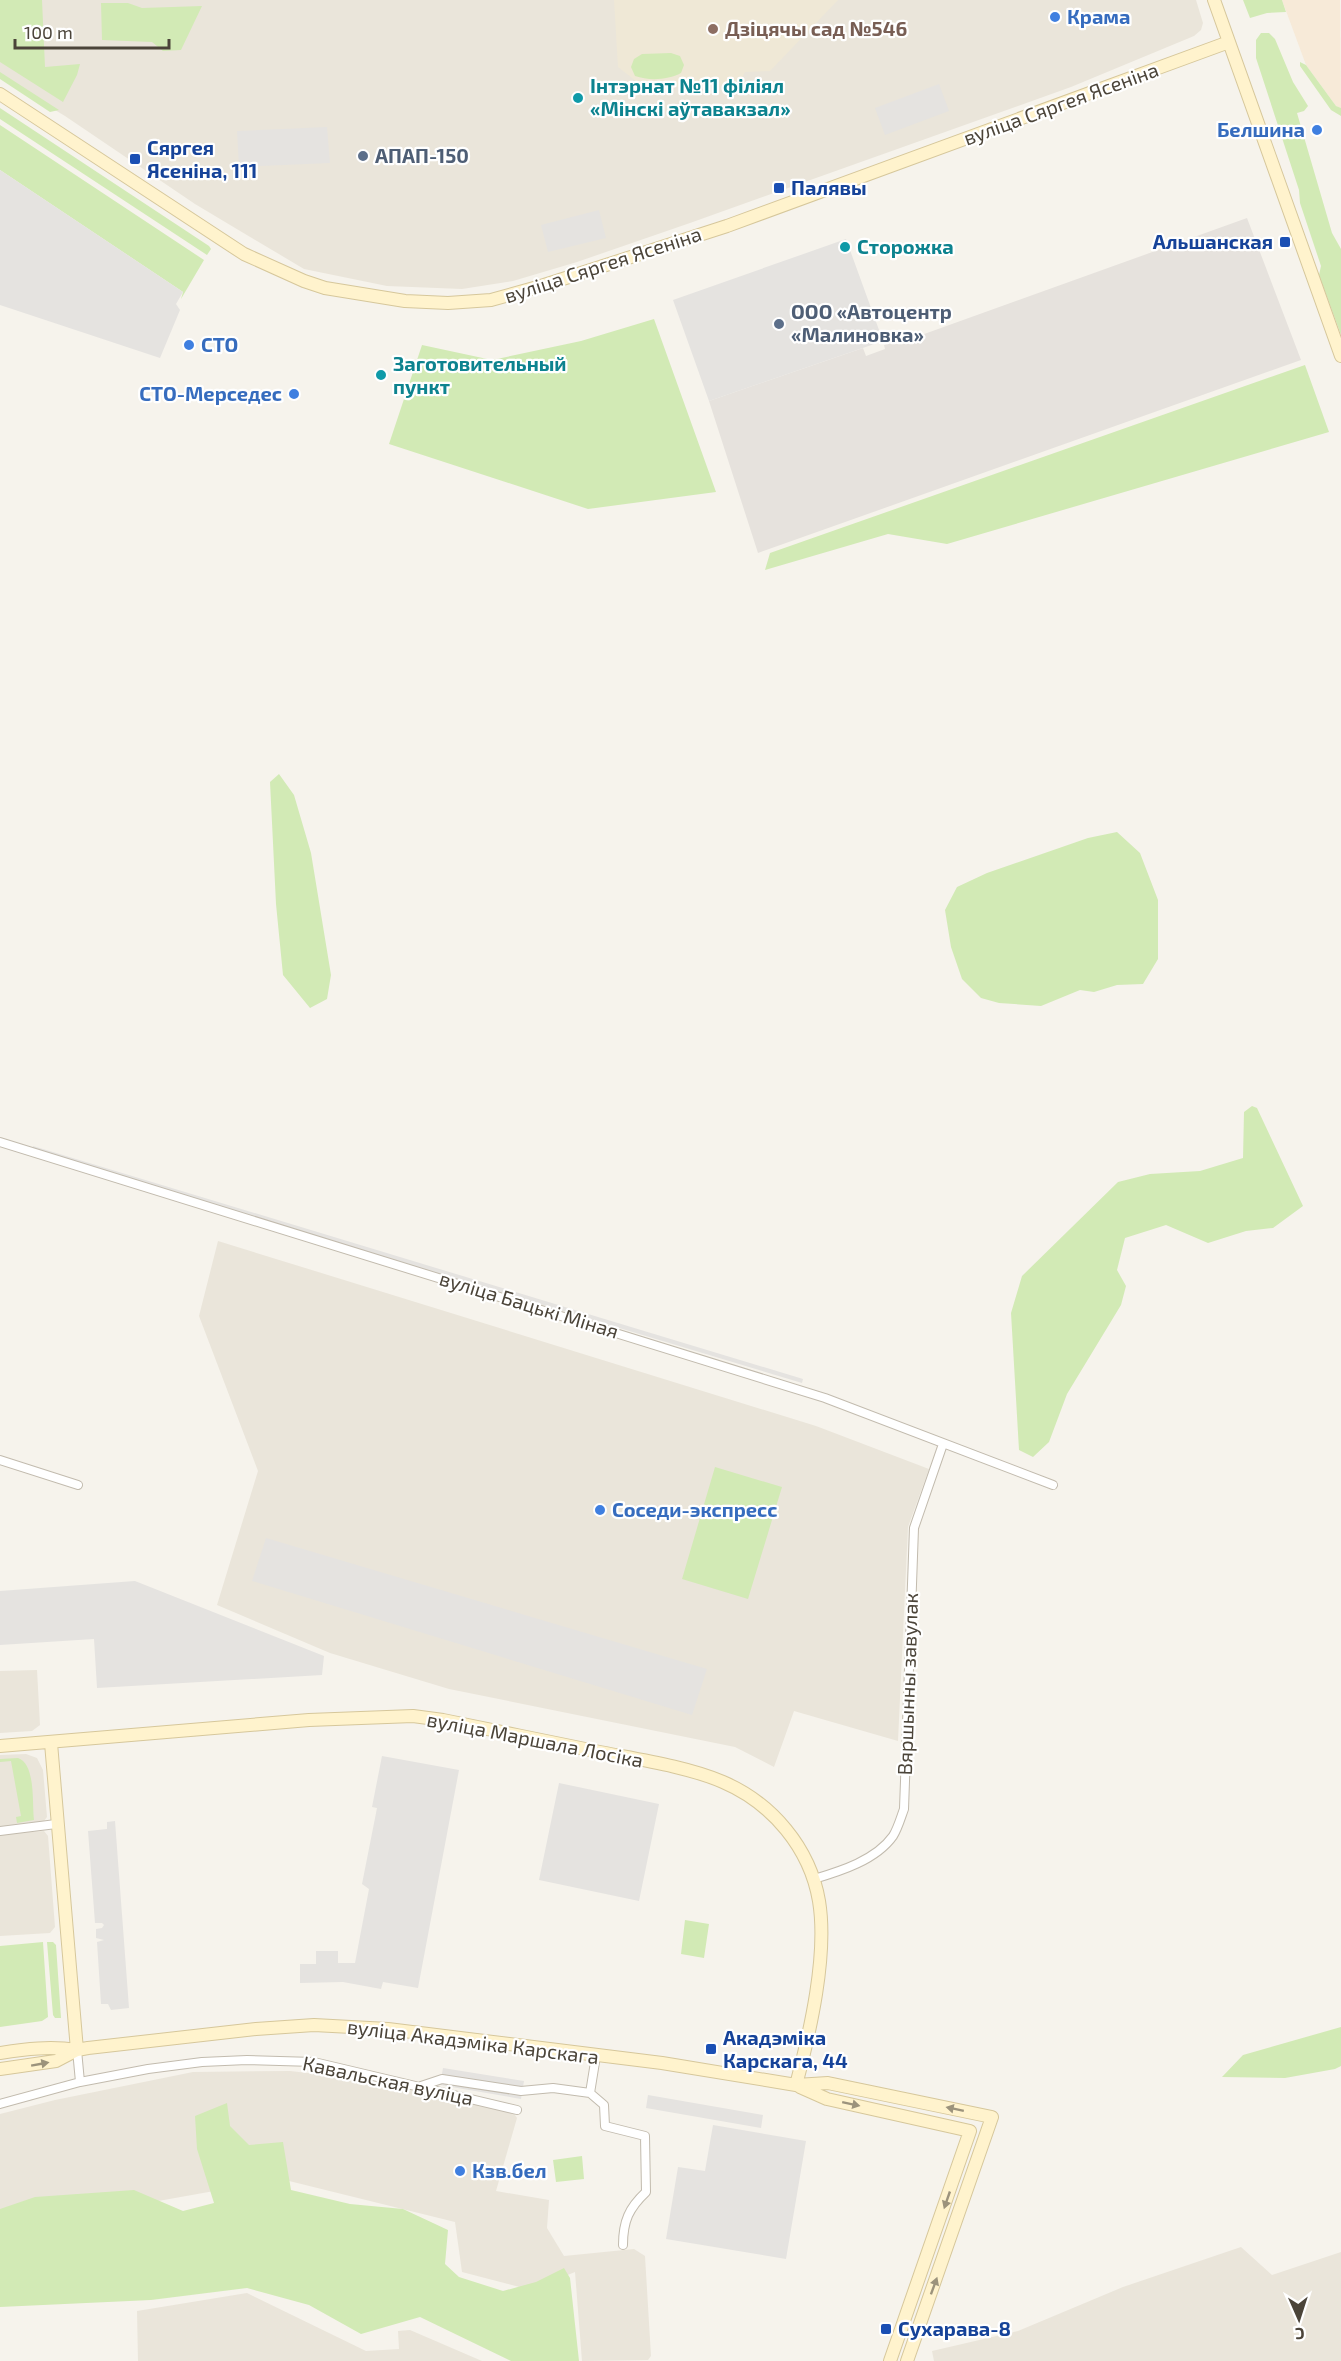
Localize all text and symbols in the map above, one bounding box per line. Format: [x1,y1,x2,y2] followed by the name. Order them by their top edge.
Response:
[1067,4,1131,28] place label: Крама
[1048,10,1062,24] marker: Крама
[15,12,170,50] scale bar
[725,16,907,40] place label: Дзіцячы сад №546
[24,21,73,43] text: 100 m
[706,22,720,36] marker: Дзіцячы сад №546
[960,57,1162,150] street label: вуліца Сяргея Ясеніна
[590,73,791,120] place label: Інтэрнат №11 філіял «Мінскі аўтавакзал»
[571,91,585,105] marker: Інтэрнат №11 філіял «Мінскі аўтавакзал»
[1217,117,1305,141] place label: Белшина
[1310,123,1324,137] marker: Белшина
[147,135,258,182] place label: Сяргея Ясеніна, 111
[375,143,469,167] place label: АПАП-150
[356,149,370,163] marker: АПАП-150
[128,152,142,166] marker: Сяргея Ясеніна, 111
[791,175,867,199] place label: Палявы
[772,181,786,195] marker: Палявы
[501,221,705,308] street label: вуліца Сяргея Ясеніна
[1153,229,1273,253] place label: Альшанская
[857,234,954,258] place label: Сторожка
[1278,235,1292,249] marker: Альшанская
[838,240,852,254] marker: Сторожка
[791,299,952,346] place label: ООО «Автоцентр «Малиновка»
[772,317,786,331] marker: ООО «Автоцентр «Малиновка»
[201,332,238,356] place label: СТО
[182,338,196,352] marker: СТО
[393,351,567,398] place label: Заготовительный пункт
[374,368,388,382] marker: Заготовительный пункт
[139,381,282,405] place label: СТО-Мерседес
[287,387,301,401] marker: СТО-Мерседес
[437,1265,622,1344] street label: вуліца Бацькі Міная
[612,1497,777,1521] place label: Соседи-экспресс
[593,1503,607,1517] marker: Соседи-экспресс
[892,1592,923,1776] street label: Вяршынны завулак
[425,1706,645,1773] street label: вуліца Маршала Лосіка
[346,2014,600,2069] street label: вуліца Акадэміка Карскага
[723,2025,848,2072] place label: Акадэміка Карскага, 44
[704,2042,718,2056] marker: Акадэміка Карскага, 44
[301,2050,476,2111] street label: Кавальская вуліца
[30,2059,49,2068] one-way arrow
[842,2100,861,2109] one-way arrow
[945,2104,964,2113] one-way arrow
[472,2158,547,2182] place label: Кзв.бел
[453,2164,467,2178] marker: Кзв.бел
[941,2191,951,2209] one-way arrow
[929,2277,939,2295] one-way arrow
[1269,2289,1329,2349] north arrow
[898,2316,1011,2340] place label: Сухарава-8
[879,2322,893,2336] marker: Сухарава-8
[1295,2325,1305,2344] text: С

